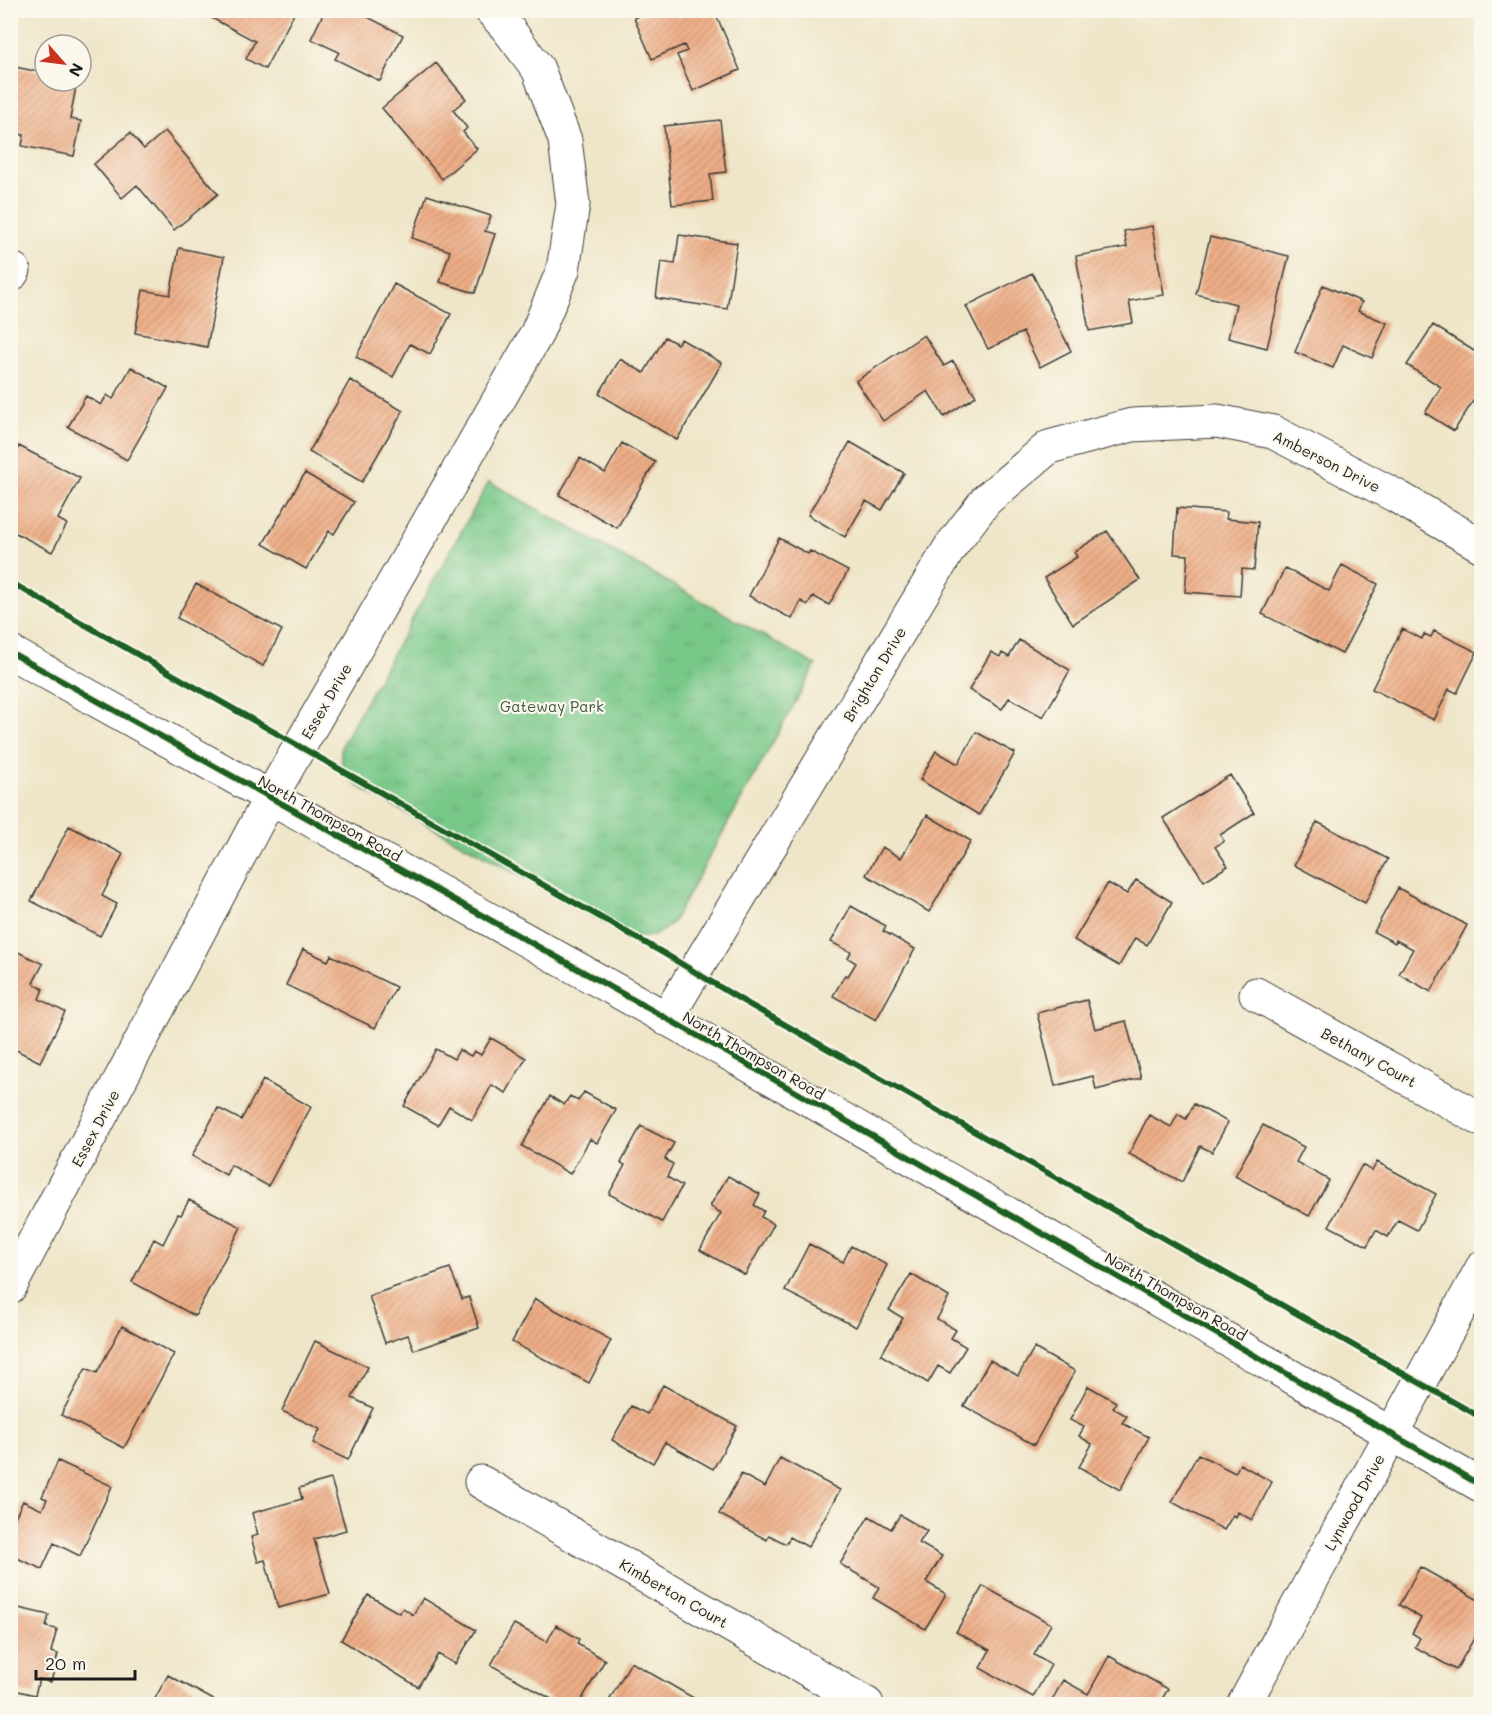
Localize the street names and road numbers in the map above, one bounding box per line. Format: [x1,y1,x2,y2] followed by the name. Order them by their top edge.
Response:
[1270,425,1384,497] street label: Amberson Drive
[838,623,910,725] street label: Brighton Drive
[296,659,356,743] street label: Essex Drive
[255,770,405,866] street label: North Thompson Road
[679,1006,829,1104] street label: North Thompson Road
[1318,1023,1420,1091] street label: Bethany Court
[66,1086,124,1170] street label: Essex Drive
[1101,1247,1251,1345] street label: North Thompson Road
[1319,1450,1389,1554] street label: Lynwood Drive
[616,1554,732,1632] street label: Kimberton Court

